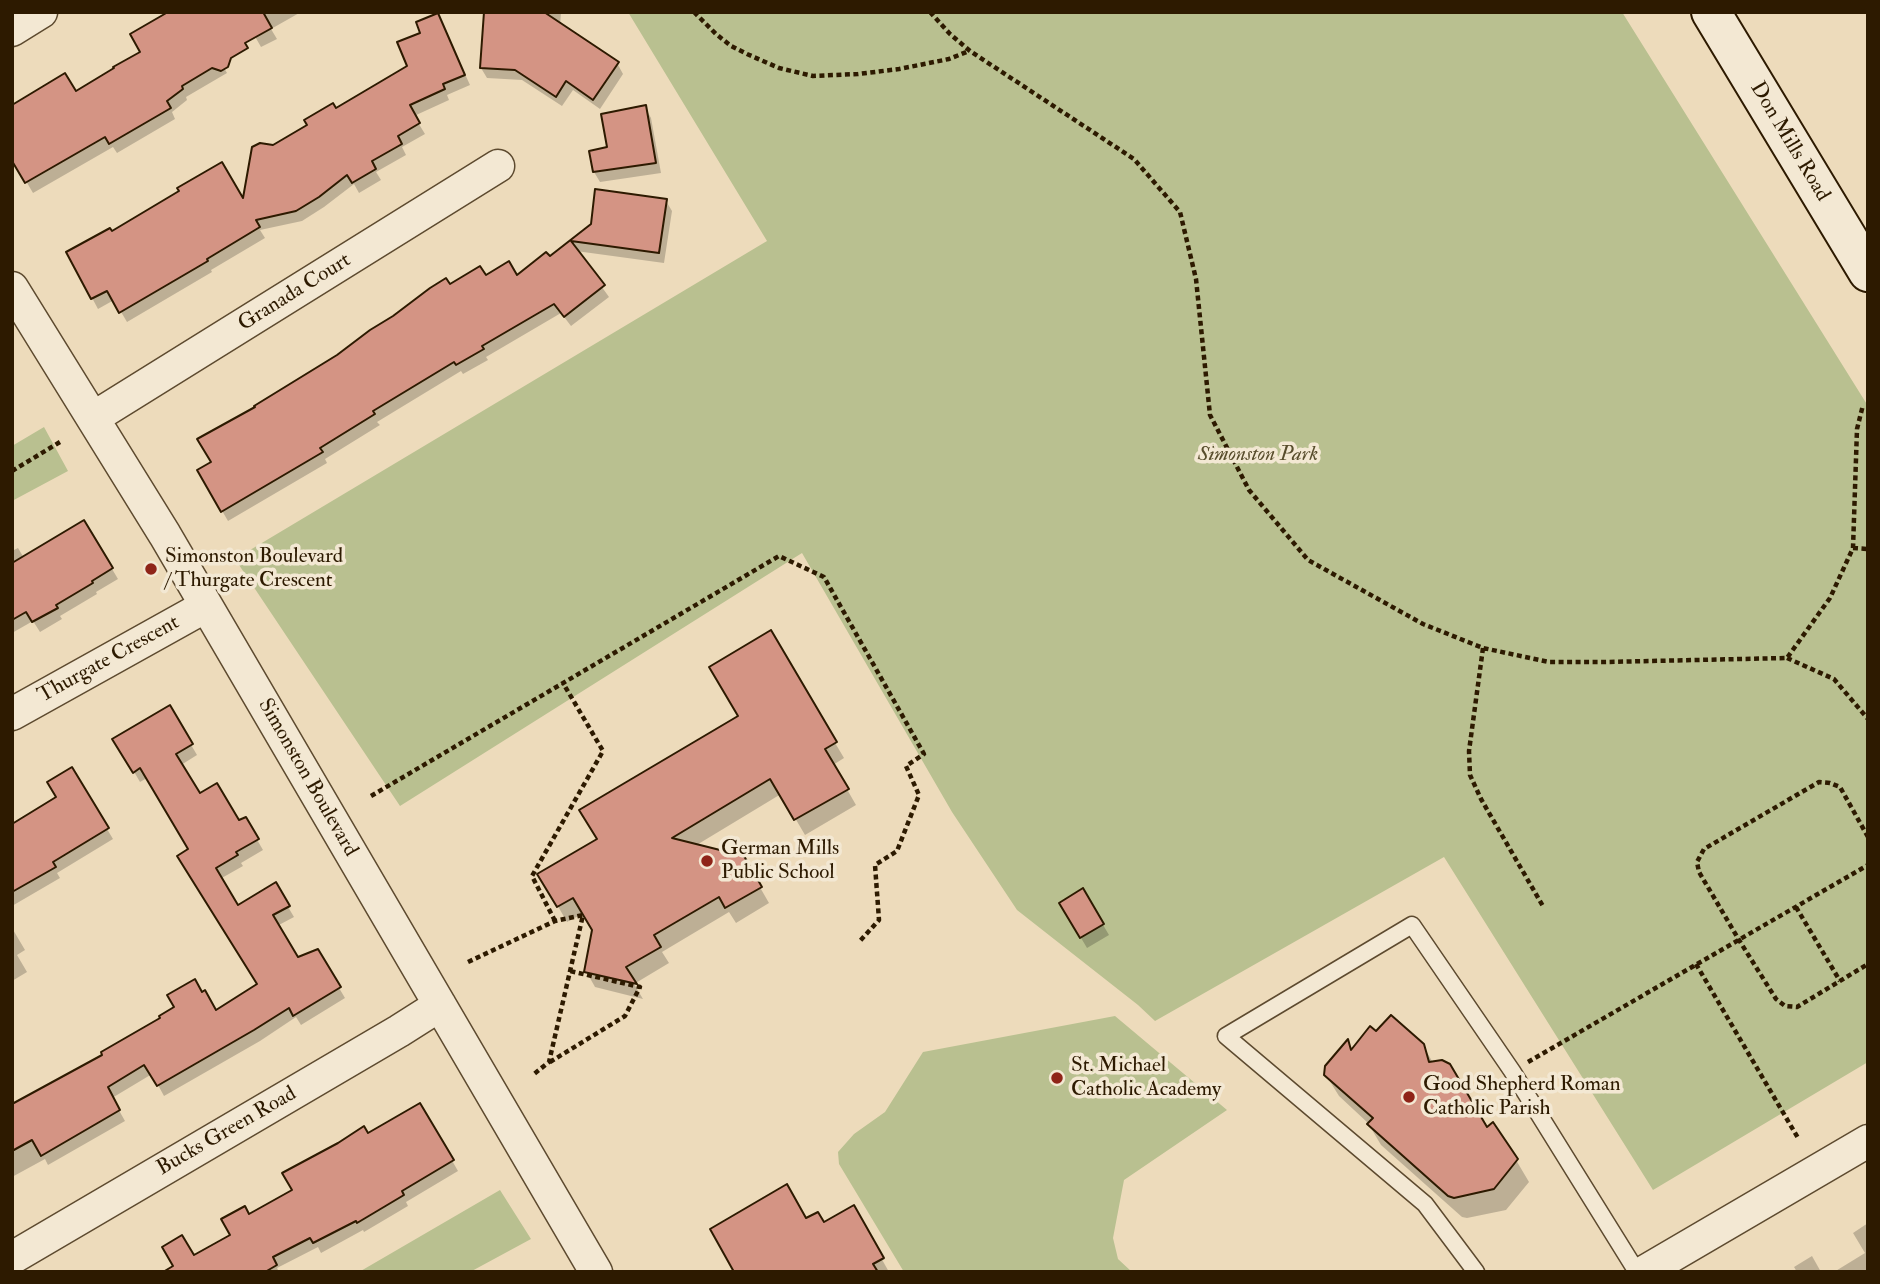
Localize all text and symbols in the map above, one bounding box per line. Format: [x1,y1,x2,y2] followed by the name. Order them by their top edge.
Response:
[1744,78,1834,206] street label: Don Mills Road
[234,248,356,338] street label: Granada Court
[1198,442,1318,468] park label: Simonston Park
[165,544,343,594] place label: Simonston Boulevard / Thurgate Crescent
[143,561,159,577] marker: Simonston Boulevard / Thurgate Crescent
[34,611,184,709] street label: Thurgate Crescent
[252,695,362,861] street label: Simonston Boulevard
[721,836,839,886] place label: German Mills Public School
[699,853,715,869] marker: German Mills Public School
[1071,1053,1221,1103] place label: St. Michael Catholic Academy
[1049,1070,1065,1086] marker: St. Michael Catholic Academy
[1423,1072,1621,1122] place label: Good Shepherd Roman Catholic Parish
[153,1082,301,1182] street label: Bucks Green Road
[1401,1089,1417,1105] marker: Good Shepherd Roman Catholic Parish

